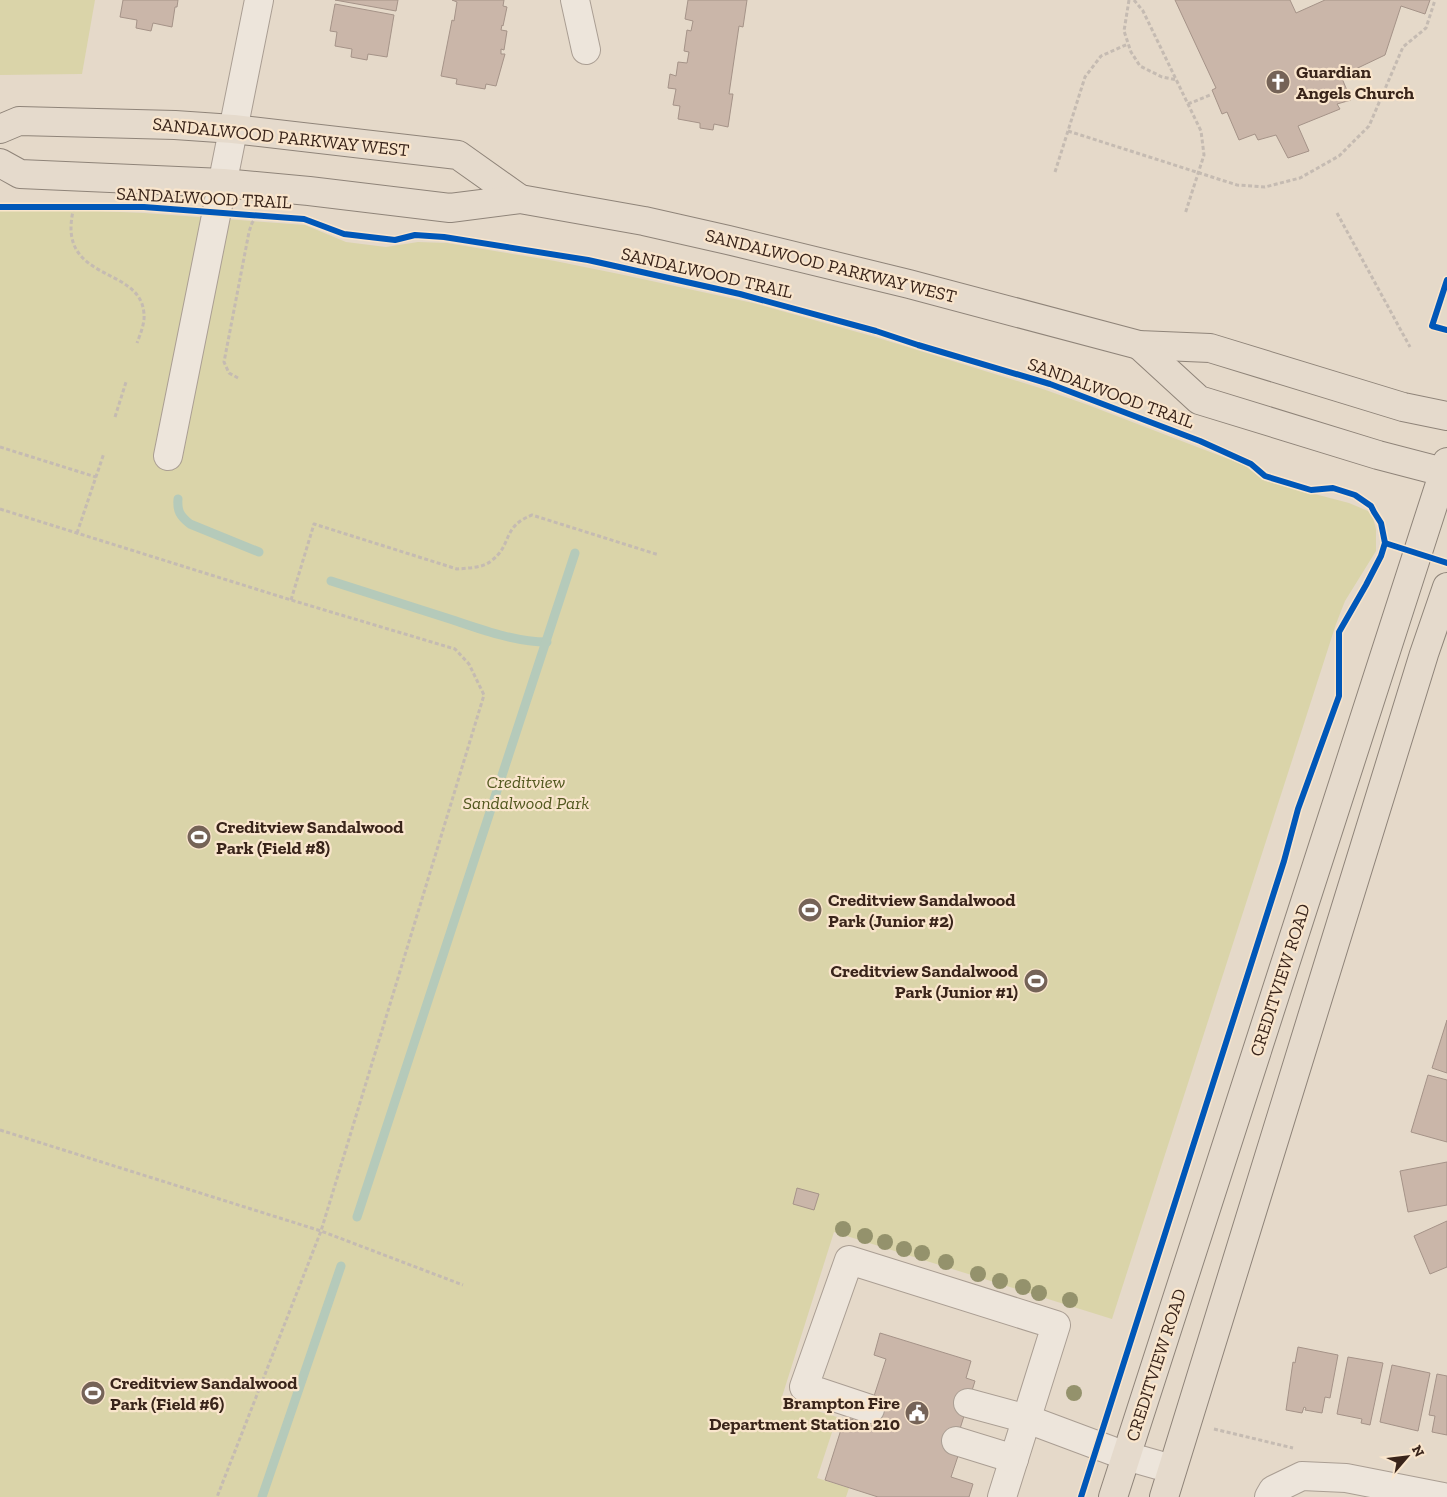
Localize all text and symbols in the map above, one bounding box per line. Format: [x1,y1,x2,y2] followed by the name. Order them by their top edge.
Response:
[1296,61,1415,104] place label: Guardian Angels Church
[1265,69,1291,95] church icon: Guardian Angels Church
[152,113,410,161] street label: SANDALWOOD PARKWAY WEST
[116,182,292,214] street label: SANDALWOOD TRAIL
[703,224,959,308] street label: SANDALWOOD PARKWAY WEST
[619,243,795,303] street label: SANDALWOOD TRAIL
[1025,353,1197,433] street label: SANDALWOOD TRAIL
[463,771,589,814] park label: Creditview Sandalwood Park
[216,816,404,859] place label: Creditview Sandalwood Park (Field #8)
[186,824,212,850] sports icon: Creditview Sandalwood Park (Field #8)
[828,889,1016,932] place label: Creditview Sandalwood Park (Junior #2)
[797,897,823,923] sports icon: Creditview Sandalwood Park (Junior #2)
[1245,901,1315,1059] street label: CREDITVIEW ROAD
[831,960,1019,1003] place label: Creditview Sandalwood Park (Junior #1)
[1023,968,1049,994] sports icon: Creditview Sandalwood Park (Junior #1)
[1121,1286,1191,1444] street label: CREDITVIEW ROAD
[110,1372,298,1415] place label: Creditview Sandalwood Park (Field #6)
[80,1380,106,1406] sports icon: Creditview Sandalwood Park (Field #6)
[709,1392,900,1435] place label: Brampton Fire Department Station 210
[904,1400,930,1426] public building icon: Brampton Fire Department Station 210
[1382,1432,1432,1482] north arrow
[1408,1442,1428,1460] text: N

